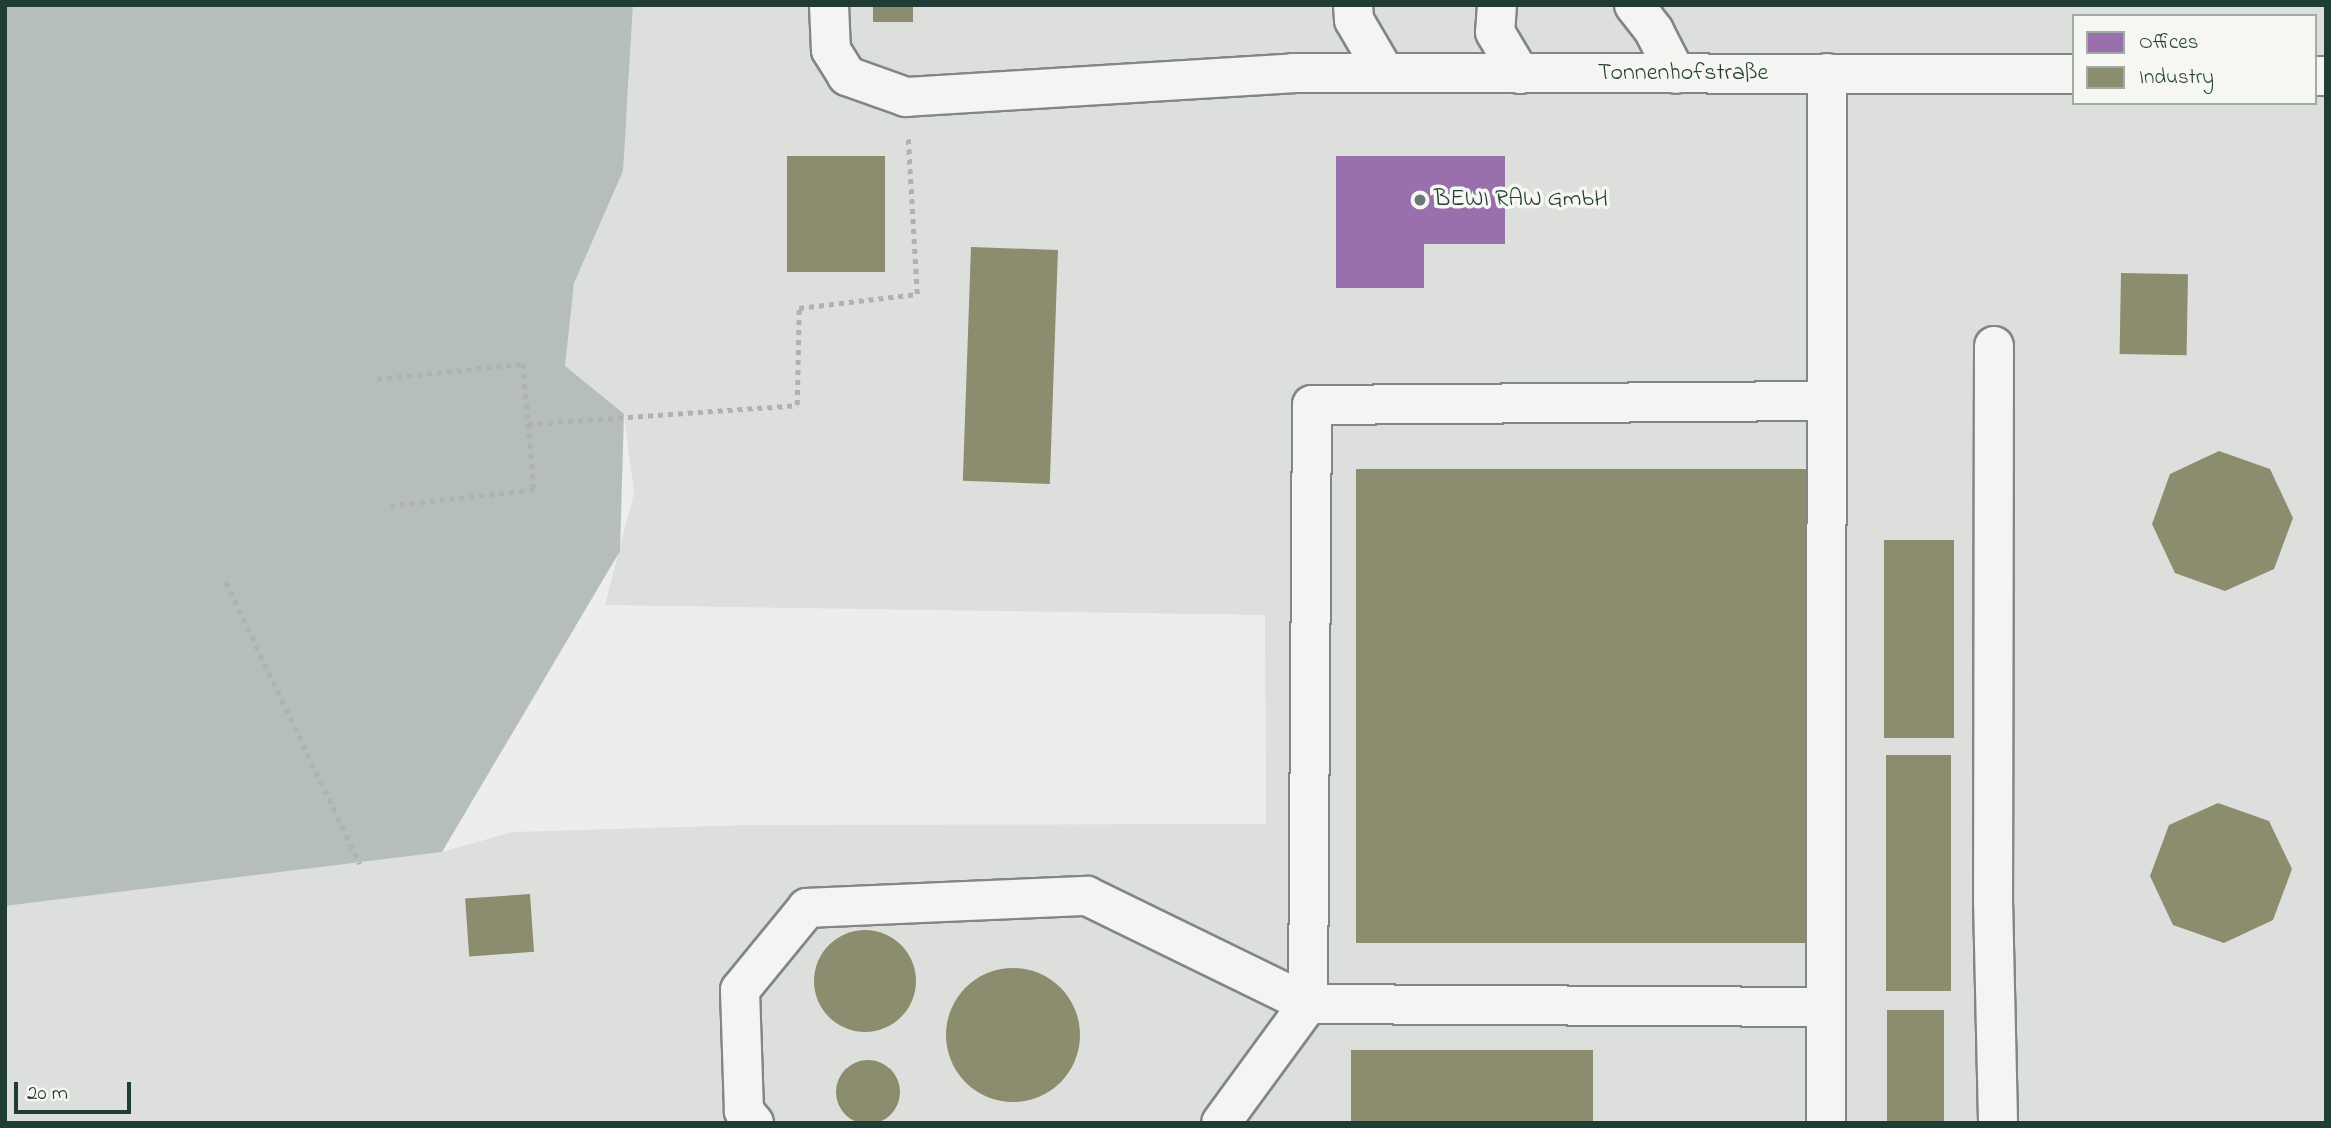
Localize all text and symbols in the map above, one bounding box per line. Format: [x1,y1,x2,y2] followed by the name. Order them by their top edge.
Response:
[2072,14,2317,105] legend
[2139,28,2198,58] text: Offices
[1598,60,1768,88] street label: Tonnenhofstraße
[2139,63,2214,93] text: Industry
[1434,186,1608,214] place label: BEWI RAW GmbH
[1412,192,1428,208] marker: BEWI RAW GmbH
[18,1068,135,1112] scale bar
[27,1079,68,1109] text: 20 m

